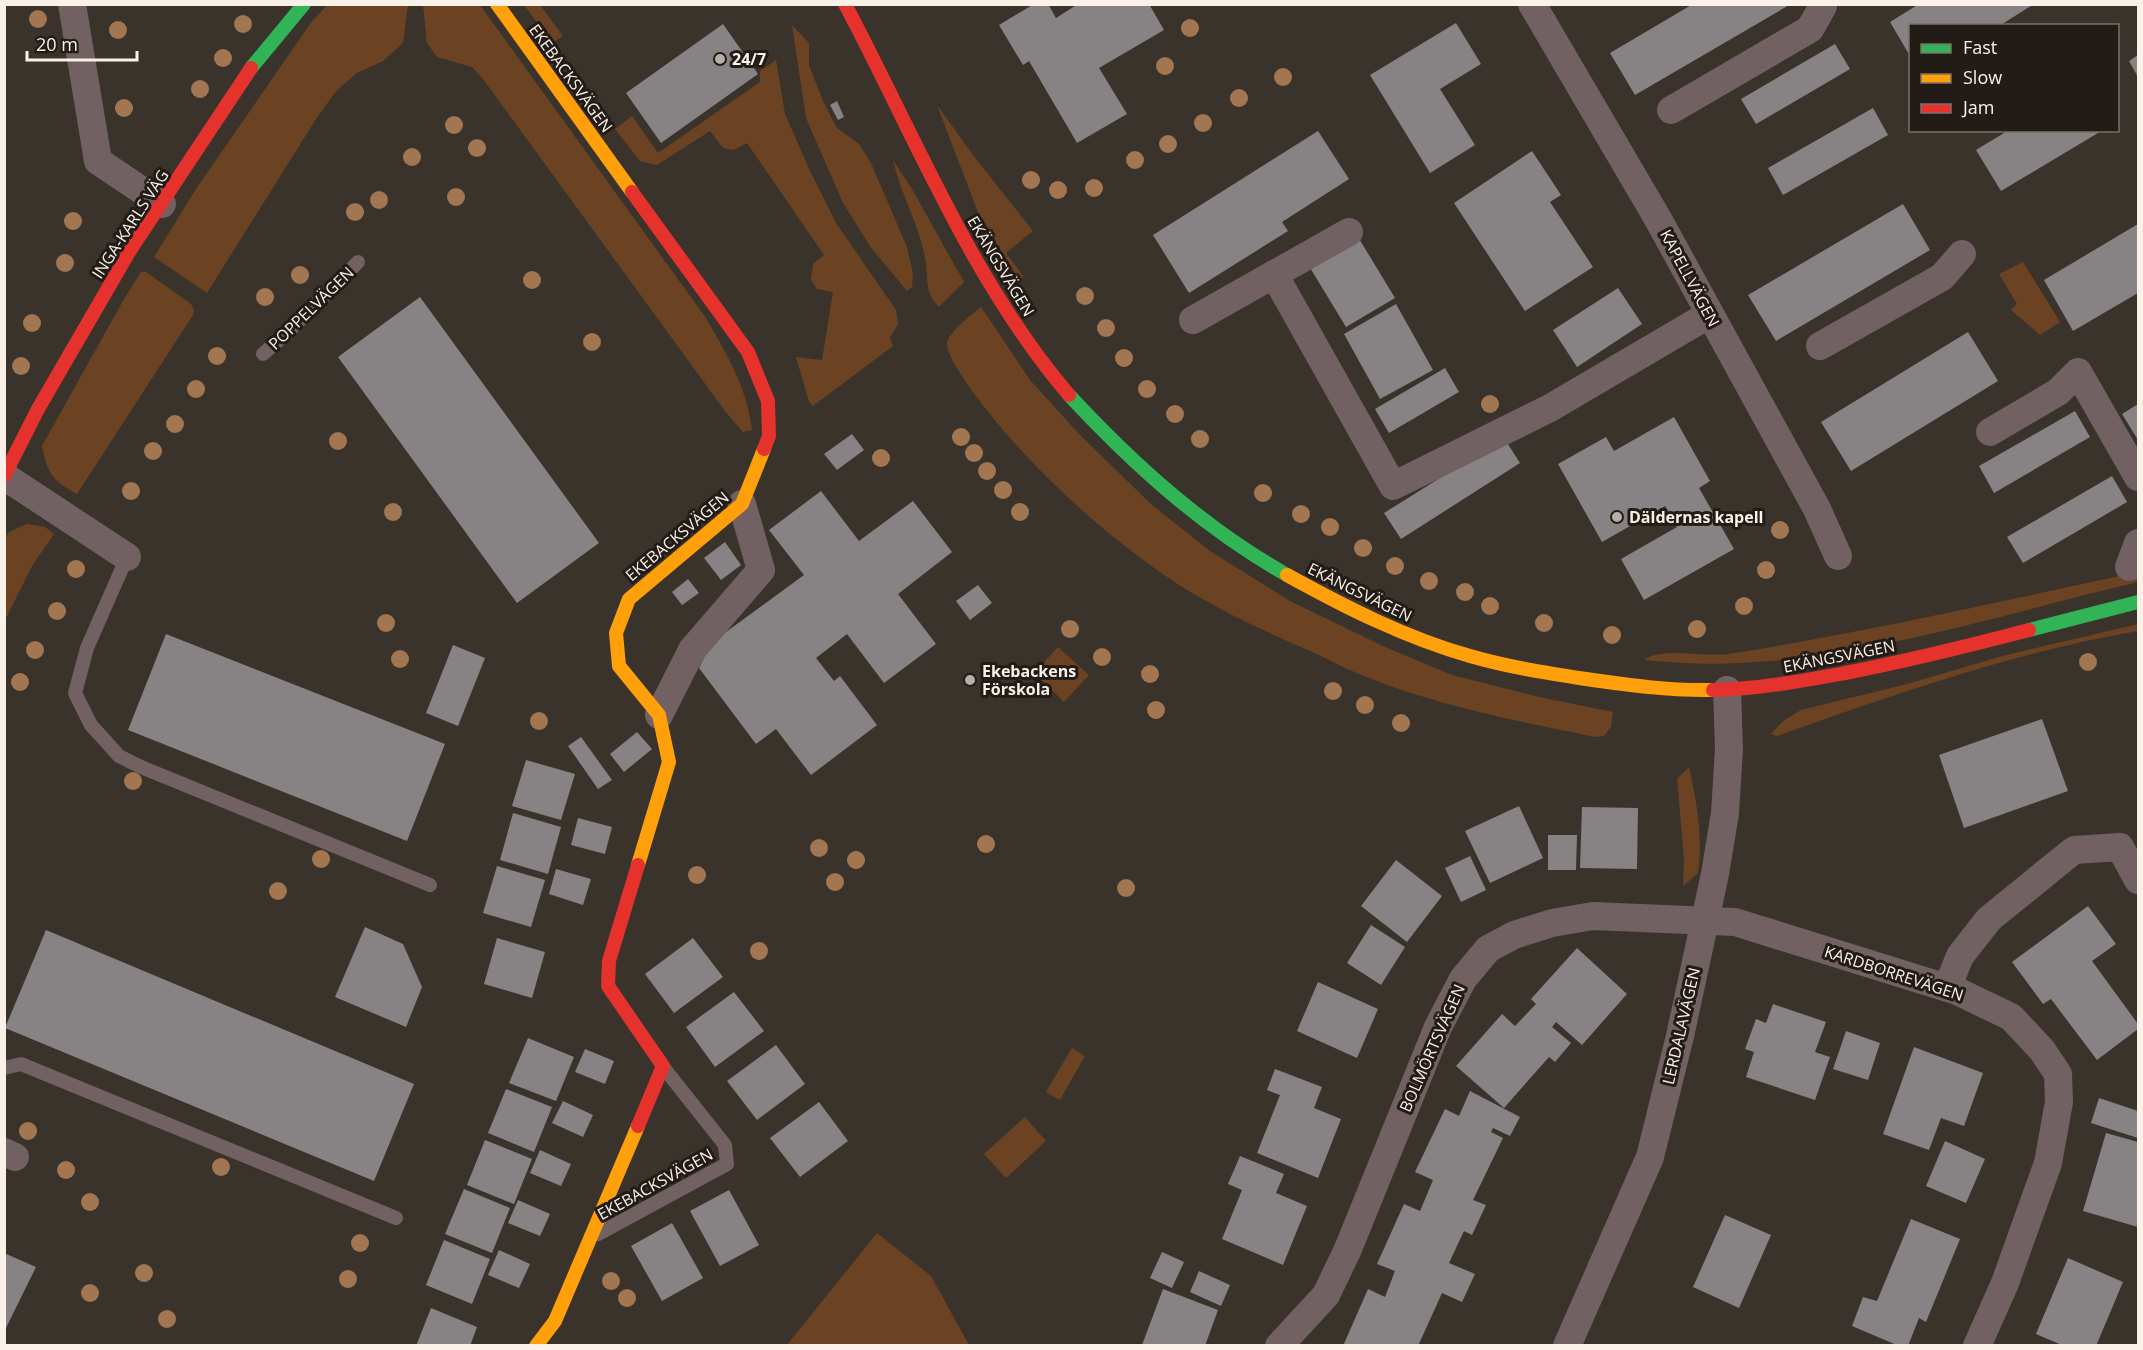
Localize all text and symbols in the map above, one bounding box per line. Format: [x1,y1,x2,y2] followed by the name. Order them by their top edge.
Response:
[524,19,618,137] street label: EKEBACKSVÄGEN
[27,24,136,62] scale bar
[1909,24,2119,132] legend
[36,32,78,56] text: 20 m
[1963,35,1997,59] text: Fast
[732,48,766,70] place label: 24/7
[713,52,727,66] marker: 24/7
[1963,65,2002,89] text: Slow
[1961,95,1995,119] text: Jam
[87,165,173,283] street label: INGA-KARLS VÄG
[962,212,1040,320] street label: EKÄNGSVÄGEN
[1655,225,1725,331] street label: KAPELLVÄGEN
[264,262,358,354] street label: POPPELVÄGEN
[621,486,733,586] street label: EKEBACKSVÄGEN
[1629,506,1763,528] place label: Däldernas kapell
[1610,510,1624,524] marker: Däldernas kapell
[1304,557,1416,627] street label: EKÄNGSVÄGEN
[1781,634,1897,678] street label: EKÄNGSVÄGEN
[982,660,1076,700] place label: Ekebackens Förskola
[963,673,977,687] marker: Ekebackens Förskola
[1822,940,1966,1006] street label: KARDBORREVÄGEN
[1657,965,1705,1087] street label: LERDALAVÄGEN
[1394,981,1470,1115] street label: BOLMÖRTSVÄGEN
[593,1143,717,1225] street label: EKEBACKSVÄGEN

